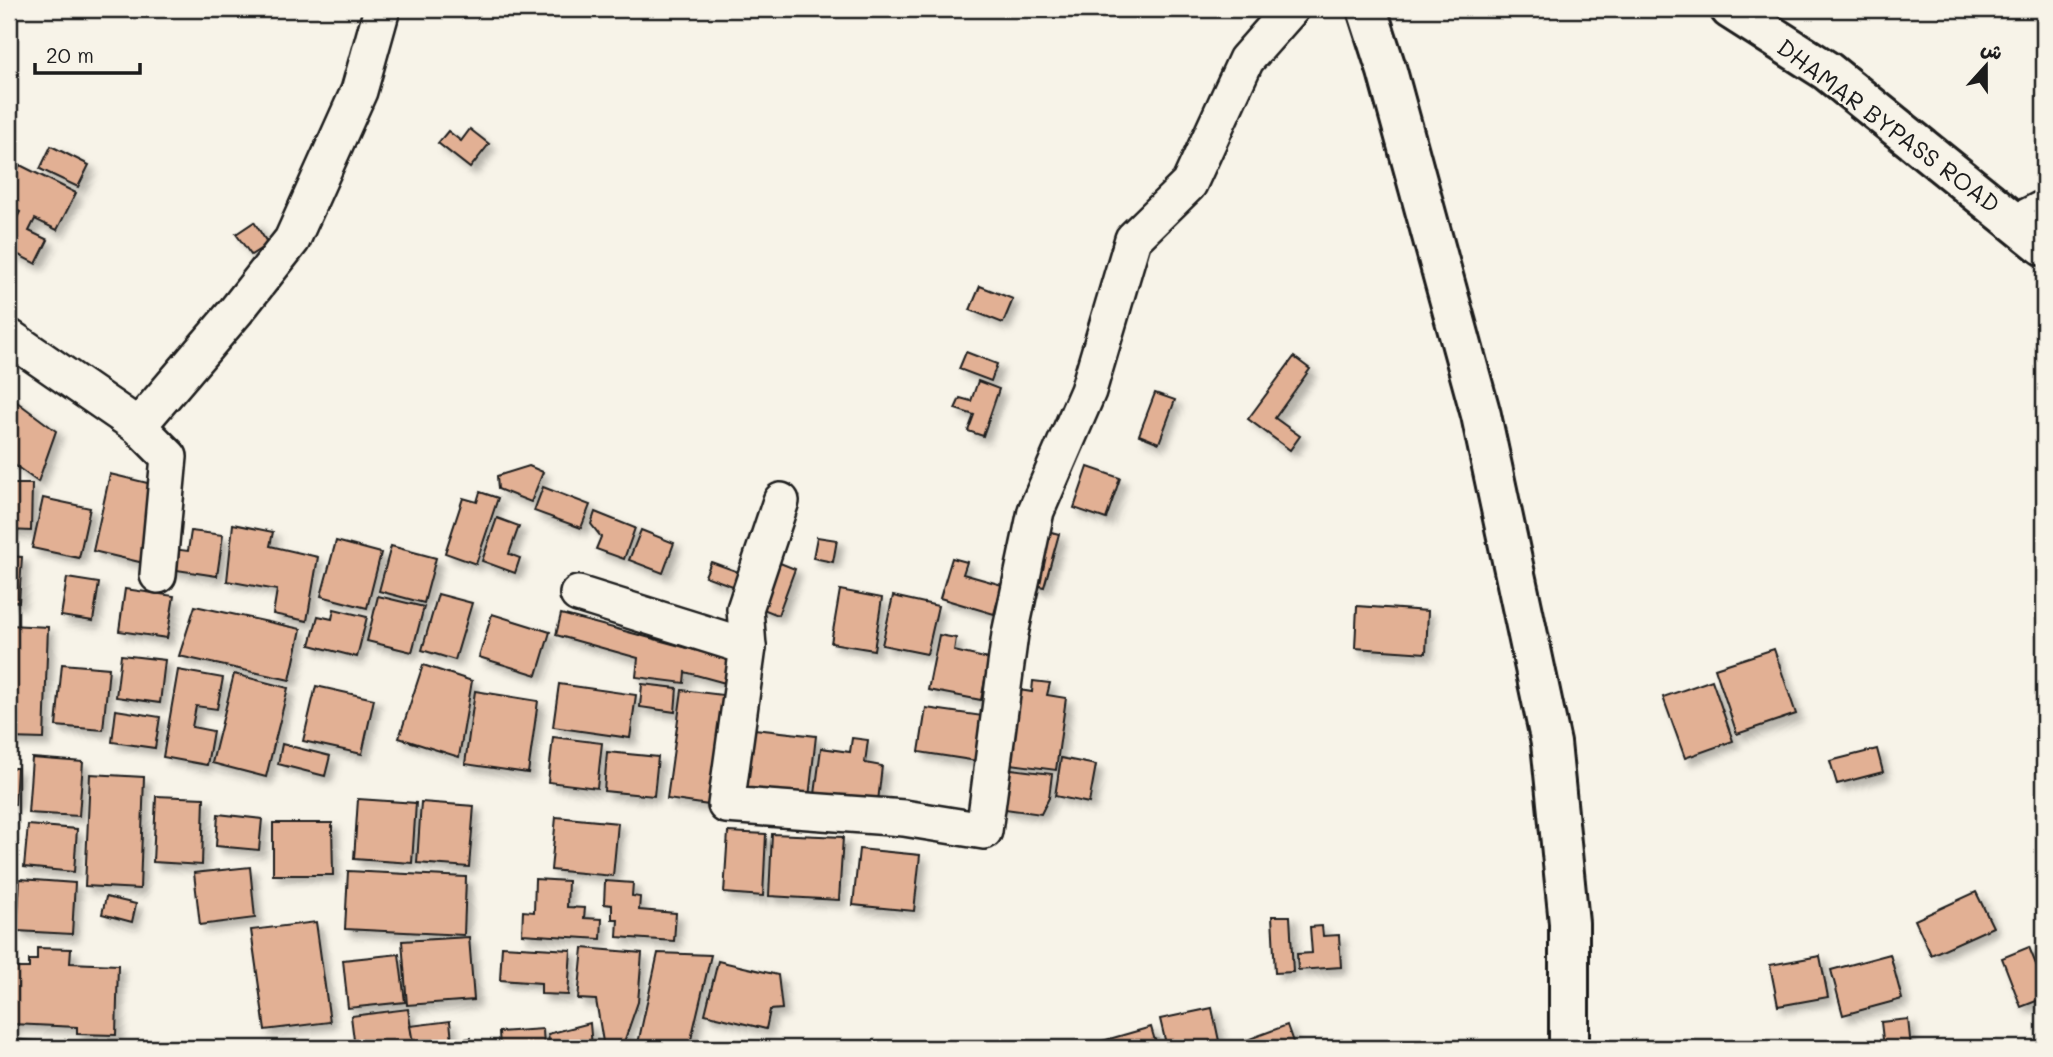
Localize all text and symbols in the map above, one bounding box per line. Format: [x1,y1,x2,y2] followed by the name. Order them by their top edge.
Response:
[1771,31,2007,219] street label: DHAMAR BYPASS ROAD
[35,32,140,76] scale bar
[1952,32,2022,102] north arrow
[1978,34,2007,65] text: ش
[46,41,94,68] text: 20 m

